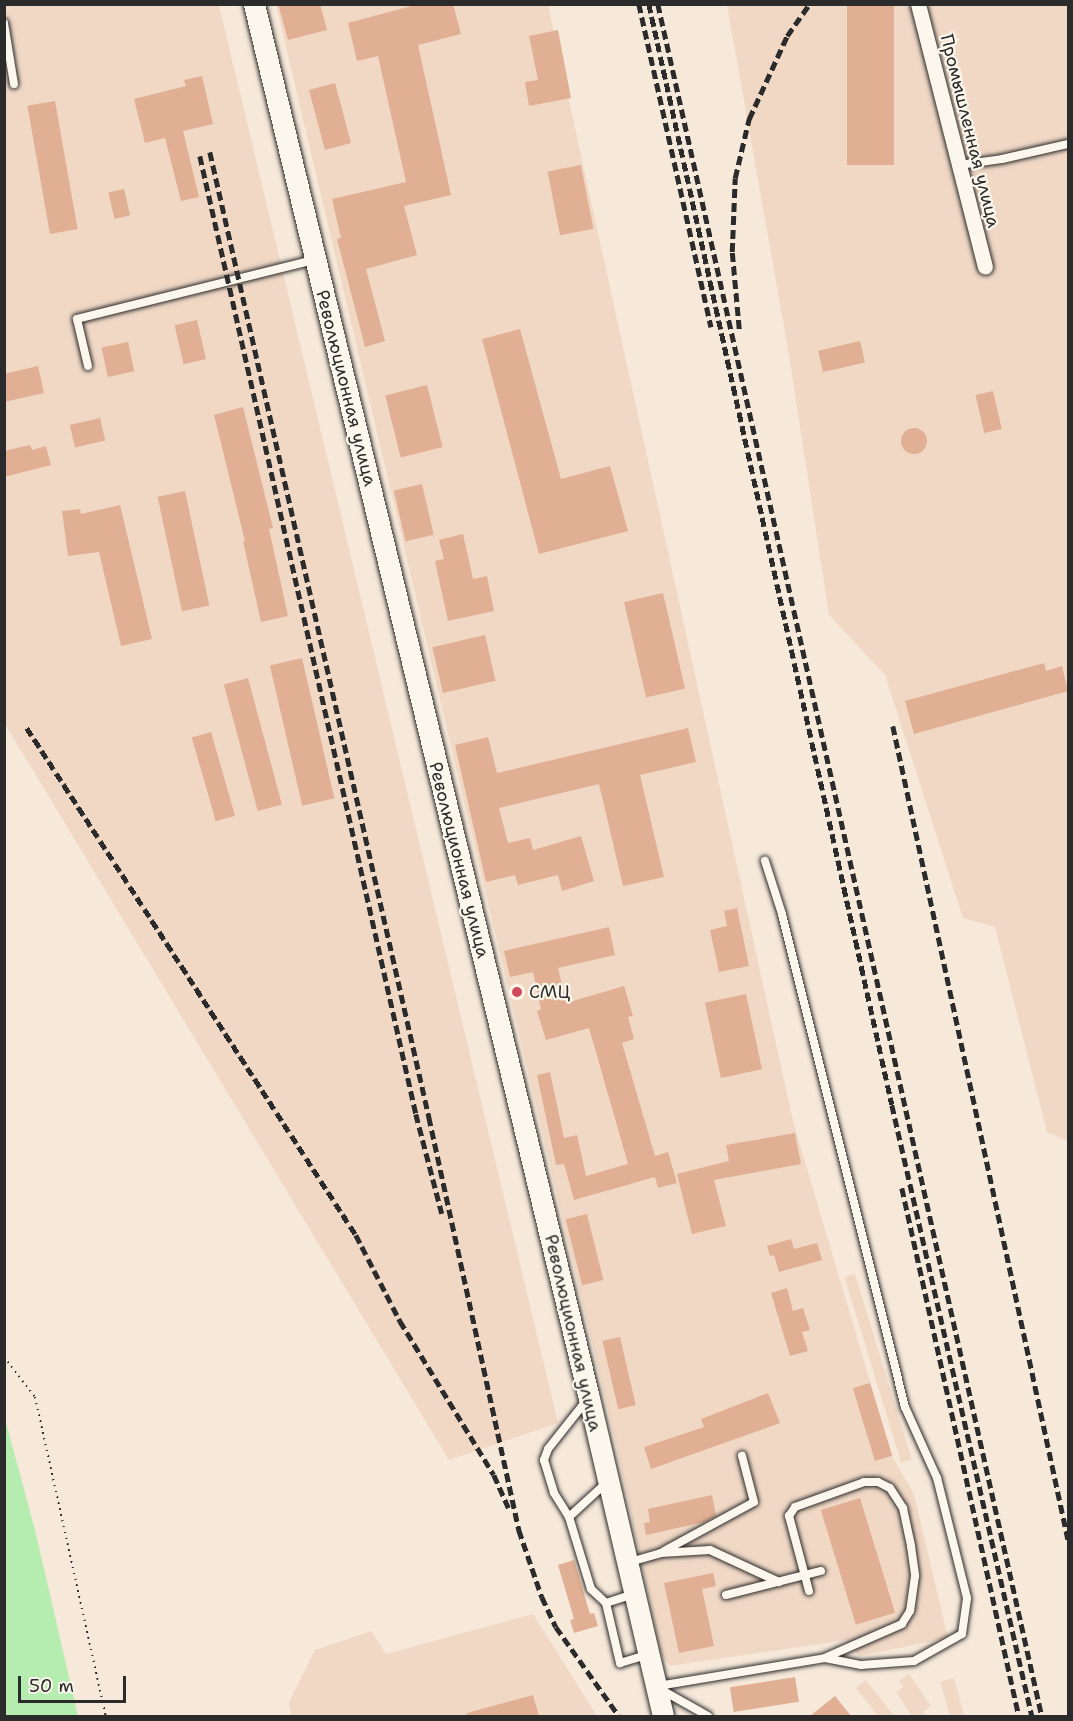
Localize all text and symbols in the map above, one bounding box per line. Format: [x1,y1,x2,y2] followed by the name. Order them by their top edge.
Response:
[935,32,1005,230] street label: Промышленная улица
[311,288,381,488] street label: Революционная улица
[424,760,494,960] street label: Революционная улица
[529,981,570,1003] place label: СМЦ
[510,985,524,999] marker: СМЦ
[540,1232,606,1434] street label: Революционная улица
[21,1664,129,1702] scale bar
[29,1674,74,1698] text: 50 m

